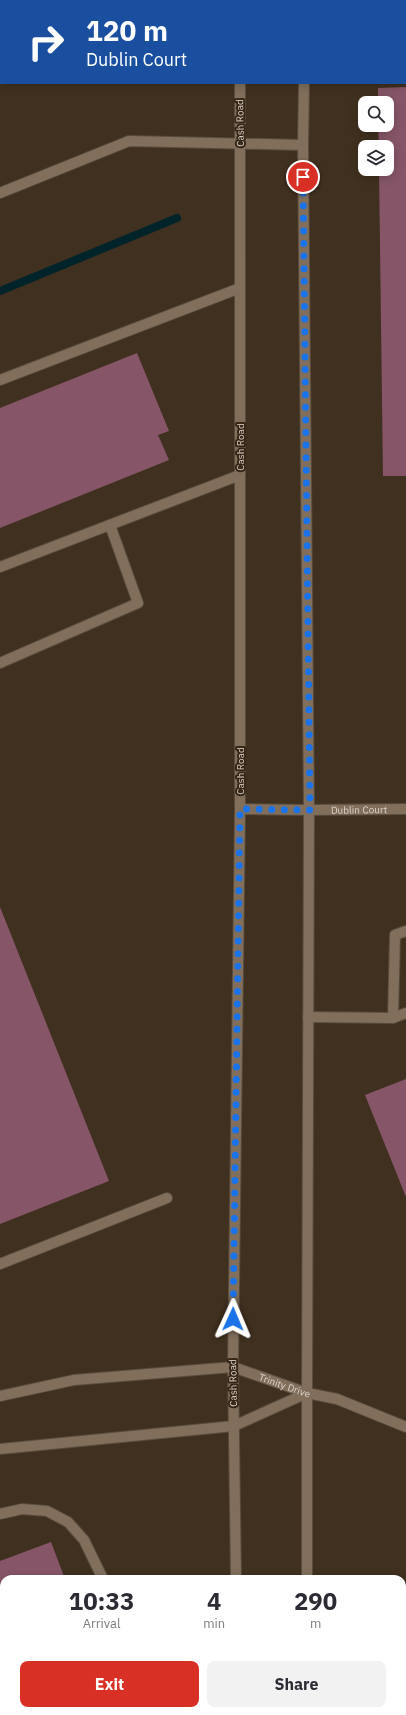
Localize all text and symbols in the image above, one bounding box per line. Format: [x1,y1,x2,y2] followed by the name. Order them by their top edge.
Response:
[86,12,168,49] text: 120 m
[20,16,72,68] icon: right
[86,48,187,71] text: Dublin Court
[358,96,394,176] map controls
[358,96,394,132] button: search
[233,99,247,147] street label: Cash Road
[358,140,394,176] button: layers
[286,160,320,194] pin
[292,166,314,188] icon: arrive
[234,423,247,471] street label: Cash Road
[234,747,247,795] street label: Cash Road
[331,803,388,816] street label: Dublin Court
[212,1298,254,1340] position arrow
[226,1359,240,1407] street label: Cash Road
[257,1370,312,1400] street label: Trinity Drive
[69,1585,134,1617] text: 10:33
[207,1585,221,1617] text: 4
[294,1585,337,1617] text: 290
[83,1615,121,1632] text: Arrival
[203,1615,225,1632] text: min
[310,1615,321,1632] text: m
[20,1661,199,1707] button: Exit
[207,1661,386,1707] button: Share

